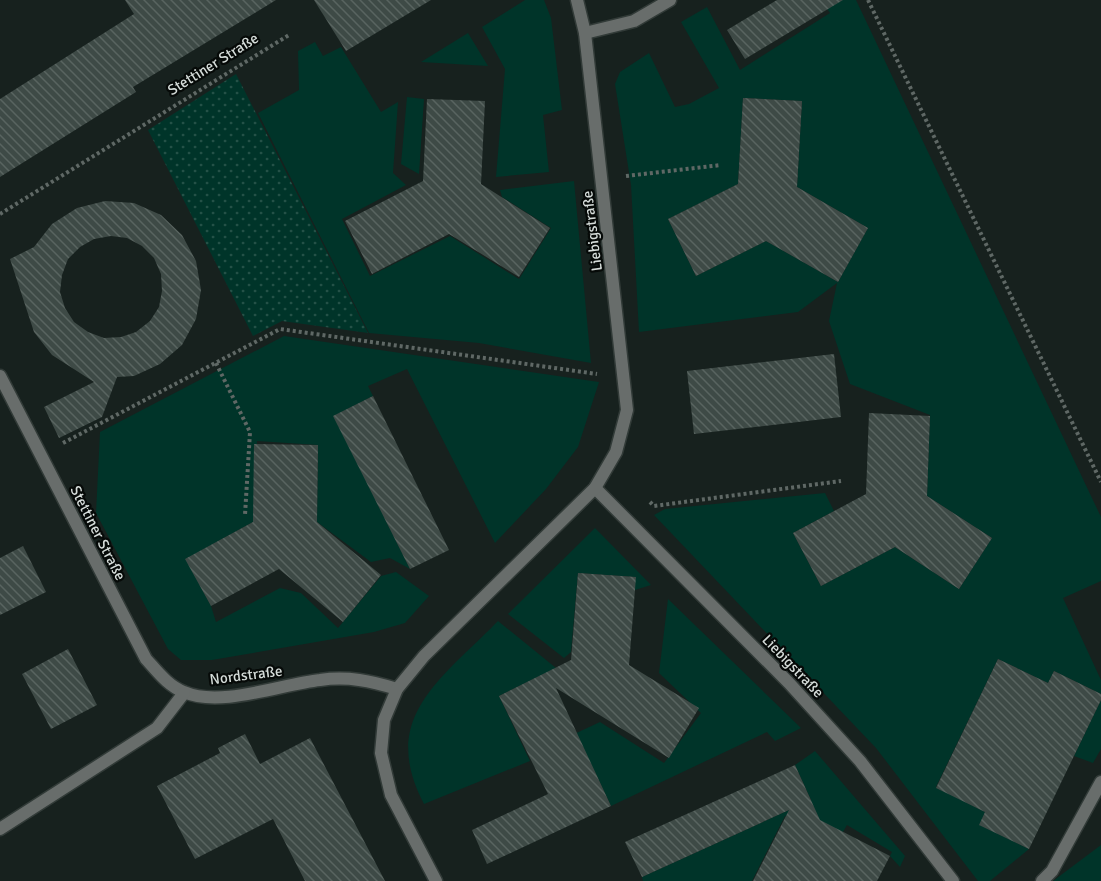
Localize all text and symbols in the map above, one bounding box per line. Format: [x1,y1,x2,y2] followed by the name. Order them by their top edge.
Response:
[164,29,262,99] street label: Stettiner Straße
[578,190,606,272] street label: Liebigstraße
[66,483,130,583] street label: Stettiner Straße
[758,631,828,701] street label: Liebigstraße
[209,662,283,688] street label: Nordstraße

